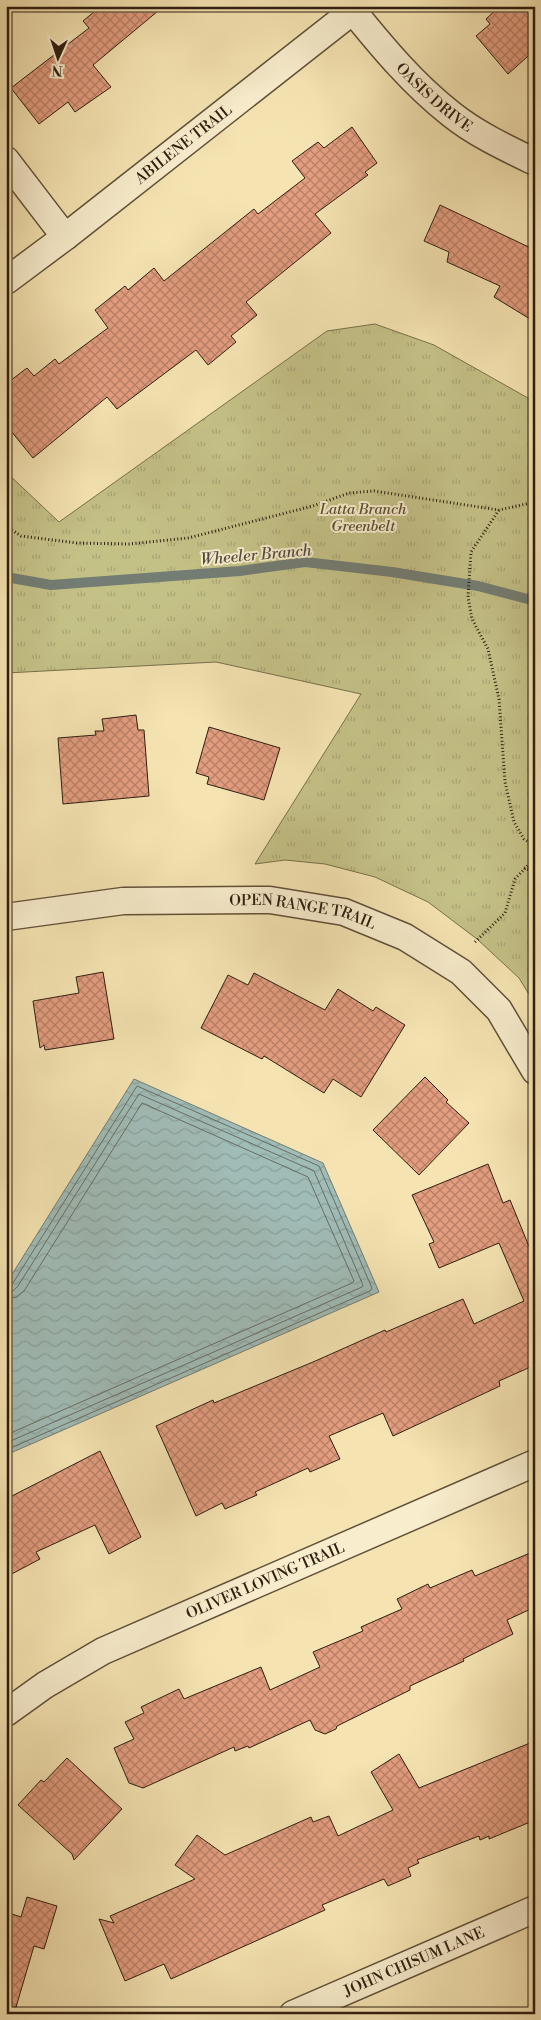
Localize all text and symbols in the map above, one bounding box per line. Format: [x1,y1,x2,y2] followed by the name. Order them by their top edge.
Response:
[32,32,82,82] north arrow
[392,59,476,137] street label: OASIS DRIVE
[51,61,63,79] text: N
[130,100,236,189] street label: ABILENE TRAIL
[319,500,407,536] park label: Latta Branch Greenbelt
[200,540,313,570] water label: Wheeler Branch
[229,891,378,934] street label: OPEN RANGE TRAIL
[183,1538,347,1624] street label: OLIVER LOVING TRAIL
[340,1923,488,2001] street label: JOHN CHISUM LANE

